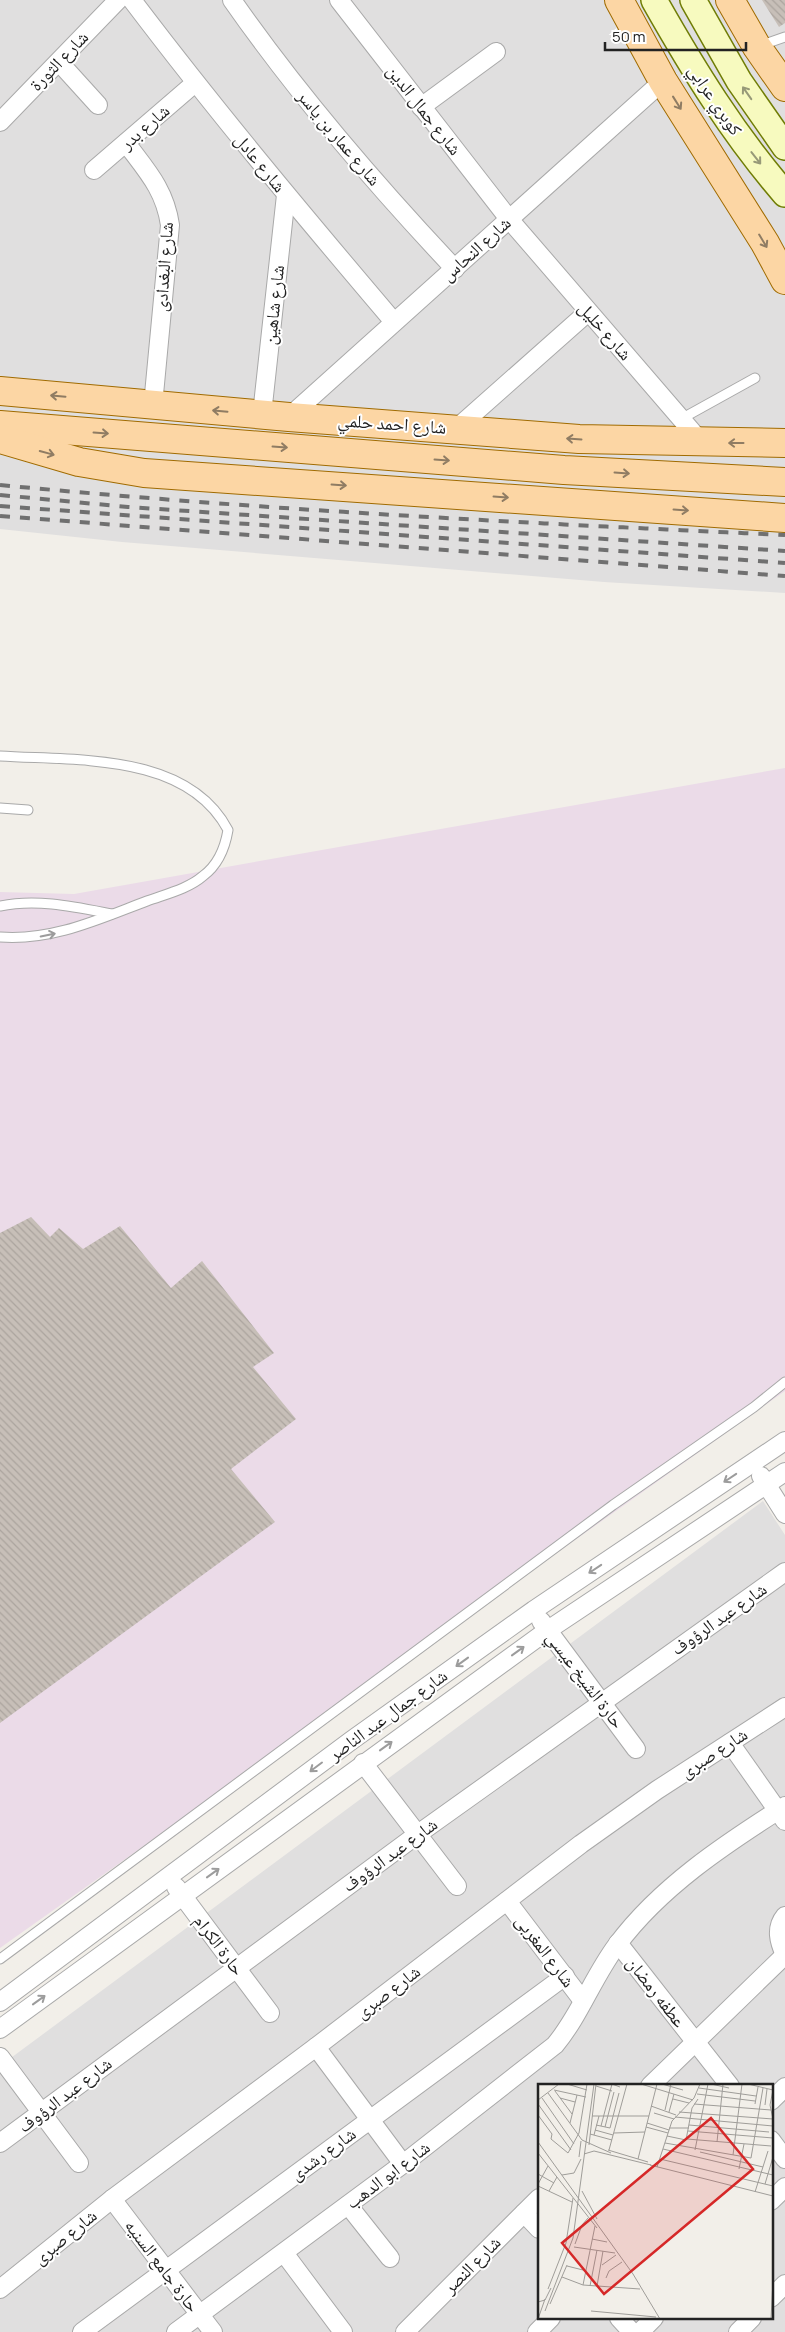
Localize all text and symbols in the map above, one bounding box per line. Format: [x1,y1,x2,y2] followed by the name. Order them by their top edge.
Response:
[605,20,746,52] scale bar
[24,25,93,96] street label: شارع الثورة
[612,26,646,47] text: 50 m
[382,59,468,160] street label: شارع جمال الدين
[680,59,749,142] street label: كوبري عرابي
[292,84,387,190] street label: شارع عمار بن ياسر
[742,86,752,100] one-way arrow
[673,96,683,110] one-way arrow
[114,98,174,155] street label: شارع بدر
[230,128,292,197] street label: شارع عادل
[751,152,762,165] one-way arrow
[435,211,515,286] street label: شارع النحاس
[148,221,178,313] street label: شارع البغدادى
[759,234,769,248] one-way arrow
[257,264,289,346] street label: شارع شاهين
[573,296,638,365] street label: شارع خليل
[50,391,66,401] one-way arrow
[212,406,228,415] one-way arrow
[337,407,447,442] street label: شارع احمد حلمي
[93,429,109,438] one-way arrow
[566,434,582,443] one-way arrow
[729,438,745,448] one-way arrow
[272,443,288,452] one-way arrow
[38,449,54,459] one-way arrow
[434,455,450,465] one-way arrow
[614,469,630,478] one-way arrow
[331,481,347,490] one-way arrow
[493,492,509,502] one-way arrow
[673,505,689,515] one-way arrow
[40,929,56,939] one-way arrow
[723,1473,737,1484] one-way arrow
[588,1564,602,1574] one-way arrow
[666,1576,771,1660] street label: شارع عبد الرؤوف
[538,1626,630,1735] street label: حارة الشيخ عيسي
[511,1646,525,1656] one-way arrow
[455,1657,469,1667] one-way arrow
[322,1663,452,1766] street label: شارع جمال عبد الناصر
[675,1722,752,1783] street label: شارع صبرى
[379,1741,393,1751] one-way arrow
[309,1762,323,1772] one-way arrow
[337,1812,442,1897] street label: شارع عبد الرؤوف
[206,1868,220,1878] one-way arrow
[188,1909,251,1980] street label: حارة الكرام
[511,1909,581,1992] street label: شارع المغربى
[622,1951,692,2032] street label: عطفه رمضان
[350,1959,425,2024] street label: شارع صبرى
[32,1995,46,2005] one-way arrow
[13,2051,116,2137] street label: شارع عبد الرؤوف
[538,2084,772,2320] inset map
[285,2121,360,2185] street label: شارع رشدى
[340,2135,434,2214] street label: شارع ابو الدهب
[27,2203,101,2269] street label: شارع صبرى
[119,2214,206,2317] street label: حارة جامع السنيه
[436,2230,505,2299] street label: شارع النصر

